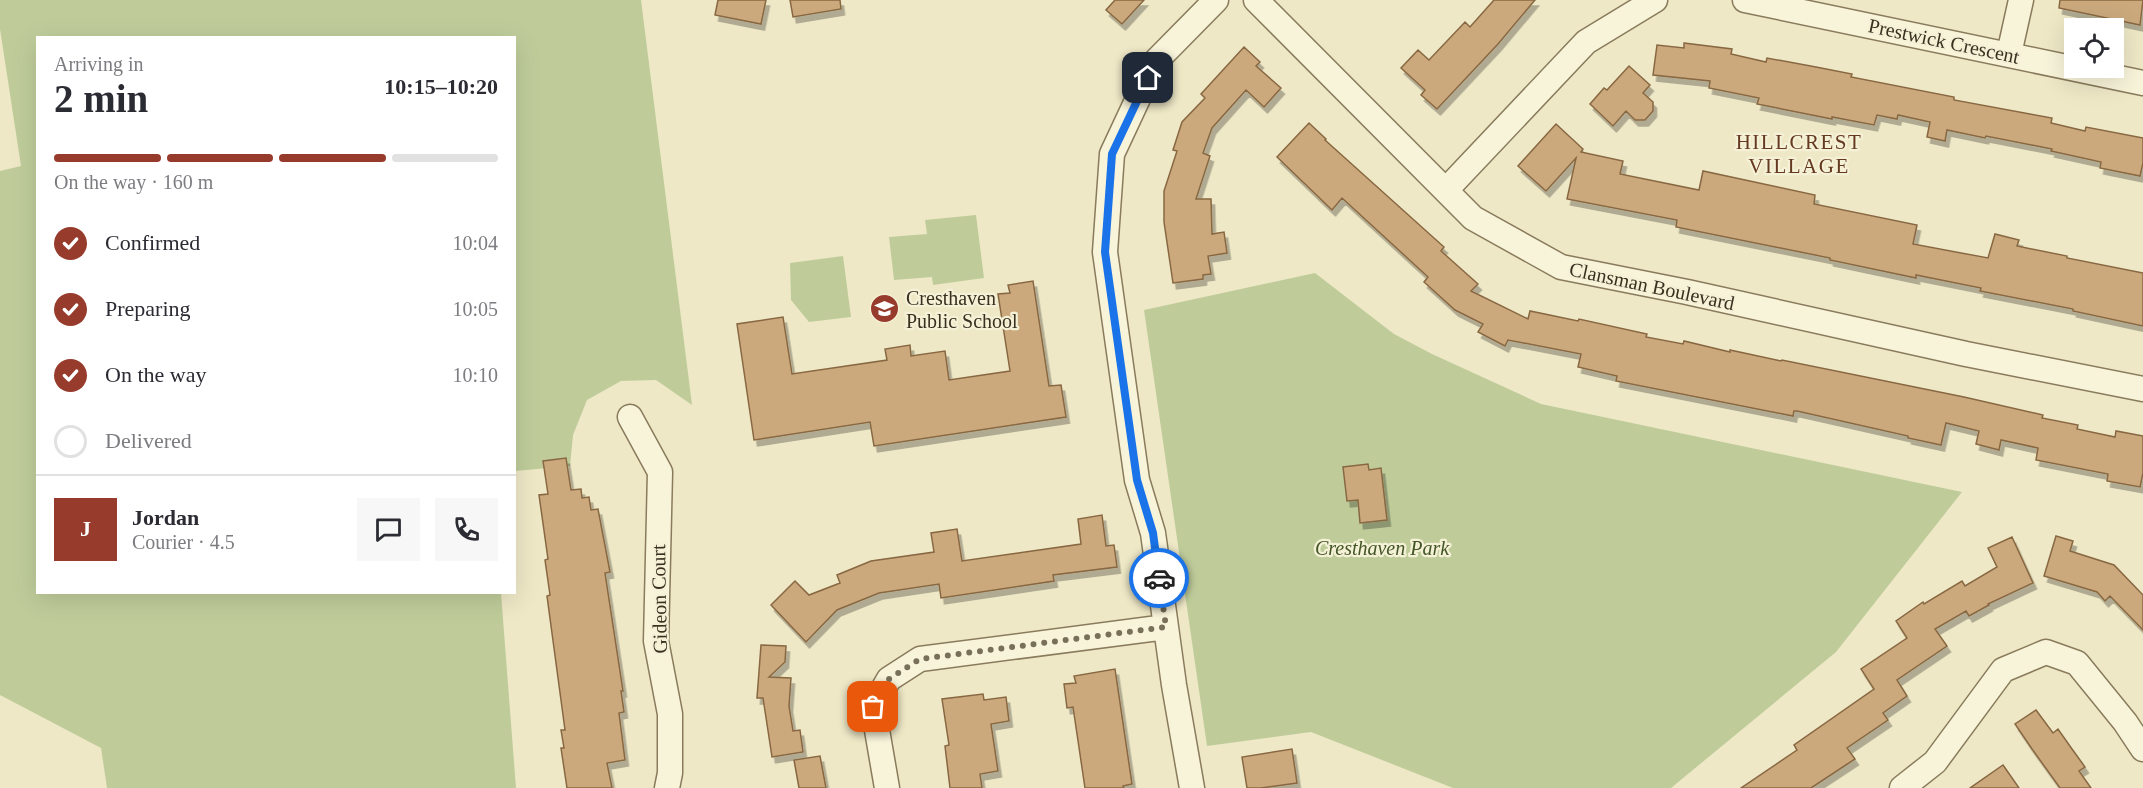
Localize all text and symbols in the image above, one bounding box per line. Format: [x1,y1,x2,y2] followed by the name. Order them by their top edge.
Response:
[1866,14,2022,68] street label: Prestwick Crescent
[2064,18,2124,78] map controls
[2064,18,2124,78] button: locate
[1122,52,1173,103] pin
[54,53,143,75] text: Arriving in
[1131,61,1164,94] icon: home
[384,74,498,99] text: 10:15–10:20
[54,77,148,120] text: 2 min
[1736,130,1862,178] district label: HILLCREST VILLAGE
[54,171,213,193] text: On the way · 160 m
[54,227,87,260] icon: check
[105,230,200,255] text: Confirmed
[452,232,498,254] text: 10:04
[1567,258,1737,314] street label: Clansman Boulevard
[906,287,1018,332] place label: Cresthaven Public School
[54,293,87,326] icon: check
[869,293,901,325] school or university icon: Cresthaven Public School
[105,296,191,321] text: Preparing
[452,298,498,320] text: 10:05
[54,359,87,392] icon: check
[105,362,206,387] text: On the way
[452,364,498,386] text: 10:10
[105,428,192,453] text: Delivered
[357,498,420,561] button: chat
[435,498,498,561] button: phone
[132,505,199,530] text: Jordan
[80,516,91,541] text: J
[132,531,235,553] text: Courier · 4.5
[1315,537,1450,559] park label: Cresthaven Park
[647,544,671,654] street label: Gideon Court
[1129,548,1189,608] courier
[1143,562,1176,595] icon: car
[847,681,898,732] pin
[856,690,889,723] icon: bag

